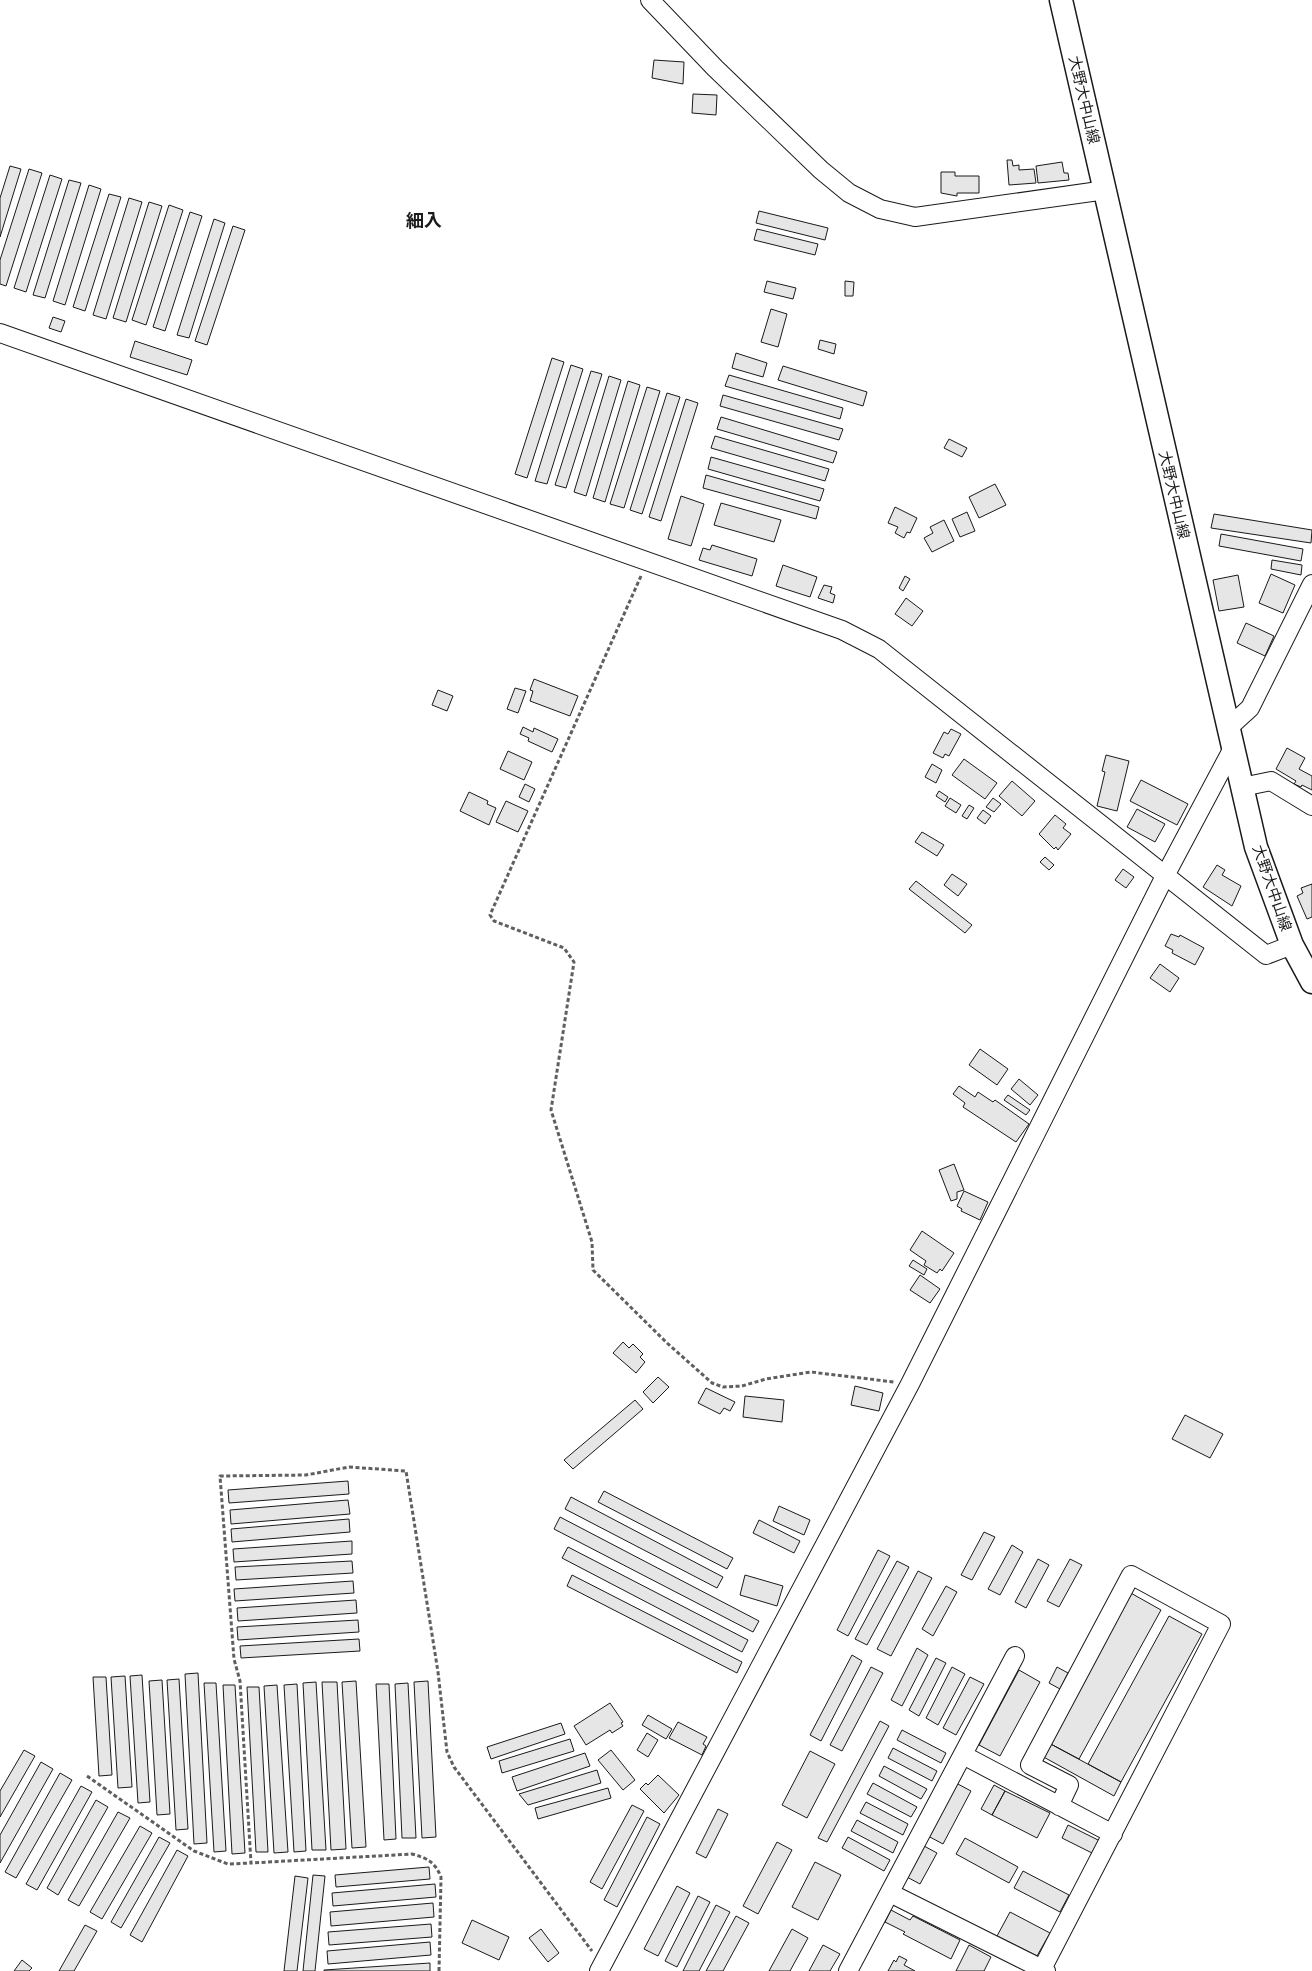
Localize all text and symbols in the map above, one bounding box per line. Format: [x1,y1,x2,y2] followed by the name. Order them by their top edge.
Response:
[1066,54,1104,146] street label: 大野大中山線
[406,209,442,231] district label: 細入
[1156,449,1194,541] street label: 大野大中山線
[1250,842,1296,933] street label: 大野大中山線

